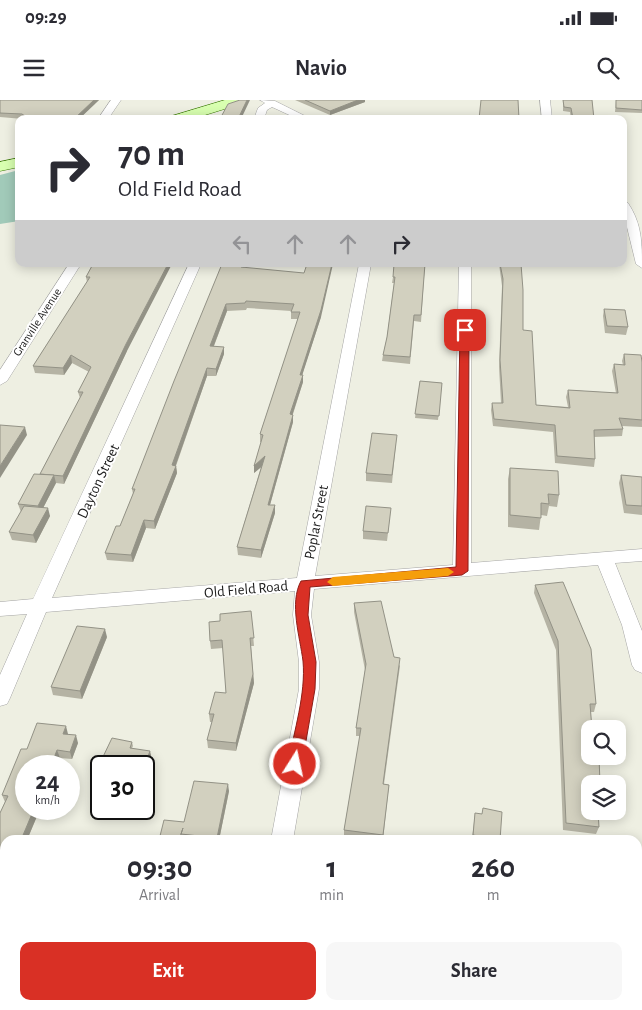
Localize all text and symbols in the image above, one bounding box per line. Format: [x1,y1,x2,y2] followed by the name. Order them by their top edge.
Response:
[25,8,67,27] text: 09:29
[20,54,48,82] icon: menu
[594,54,622,82] icon: search
[295,57,347,79] text: Navio
[35,135,100,200] icon: right
[118,137,185,172] text: 70 m
[118,178,242,200] text: Old Field Road
[228,230,256,258] icon: left
[281,230,309,258] icon: ahead
[334,230,362,258] icon: ahead
[387,230,415,258] icon: right
[11,286,63,358] street label: Granville Avenue
[444,309,486,351] pin
[451,316,479,344] icon: arrive
[75,442,122,521] street label: Dayton Street
[302,484,331,560] street label: Poplar Street
[203,578,289,601] street label: Old Field Road
[581,720,626,820] map controls
[581,720,626,765] button: search
[268,737,320,789] position arrow
[90,755,155,820] speed limit sign: 30
[35,769,60,794] text: 24
[581,775,626,820] button: layers
[35,794,60,806] text: km/h
[127,853,192,883] text: 09:30
[326,853,337,883] text: 1
[471,853,515,883] text: 260
[139,887,180,903] text: Arrival
[319,887,344,903] text: min
[487,887,499,903] text: m
[20,942,316,1000] button: Exit
[326,942,622,1000] button: Share

